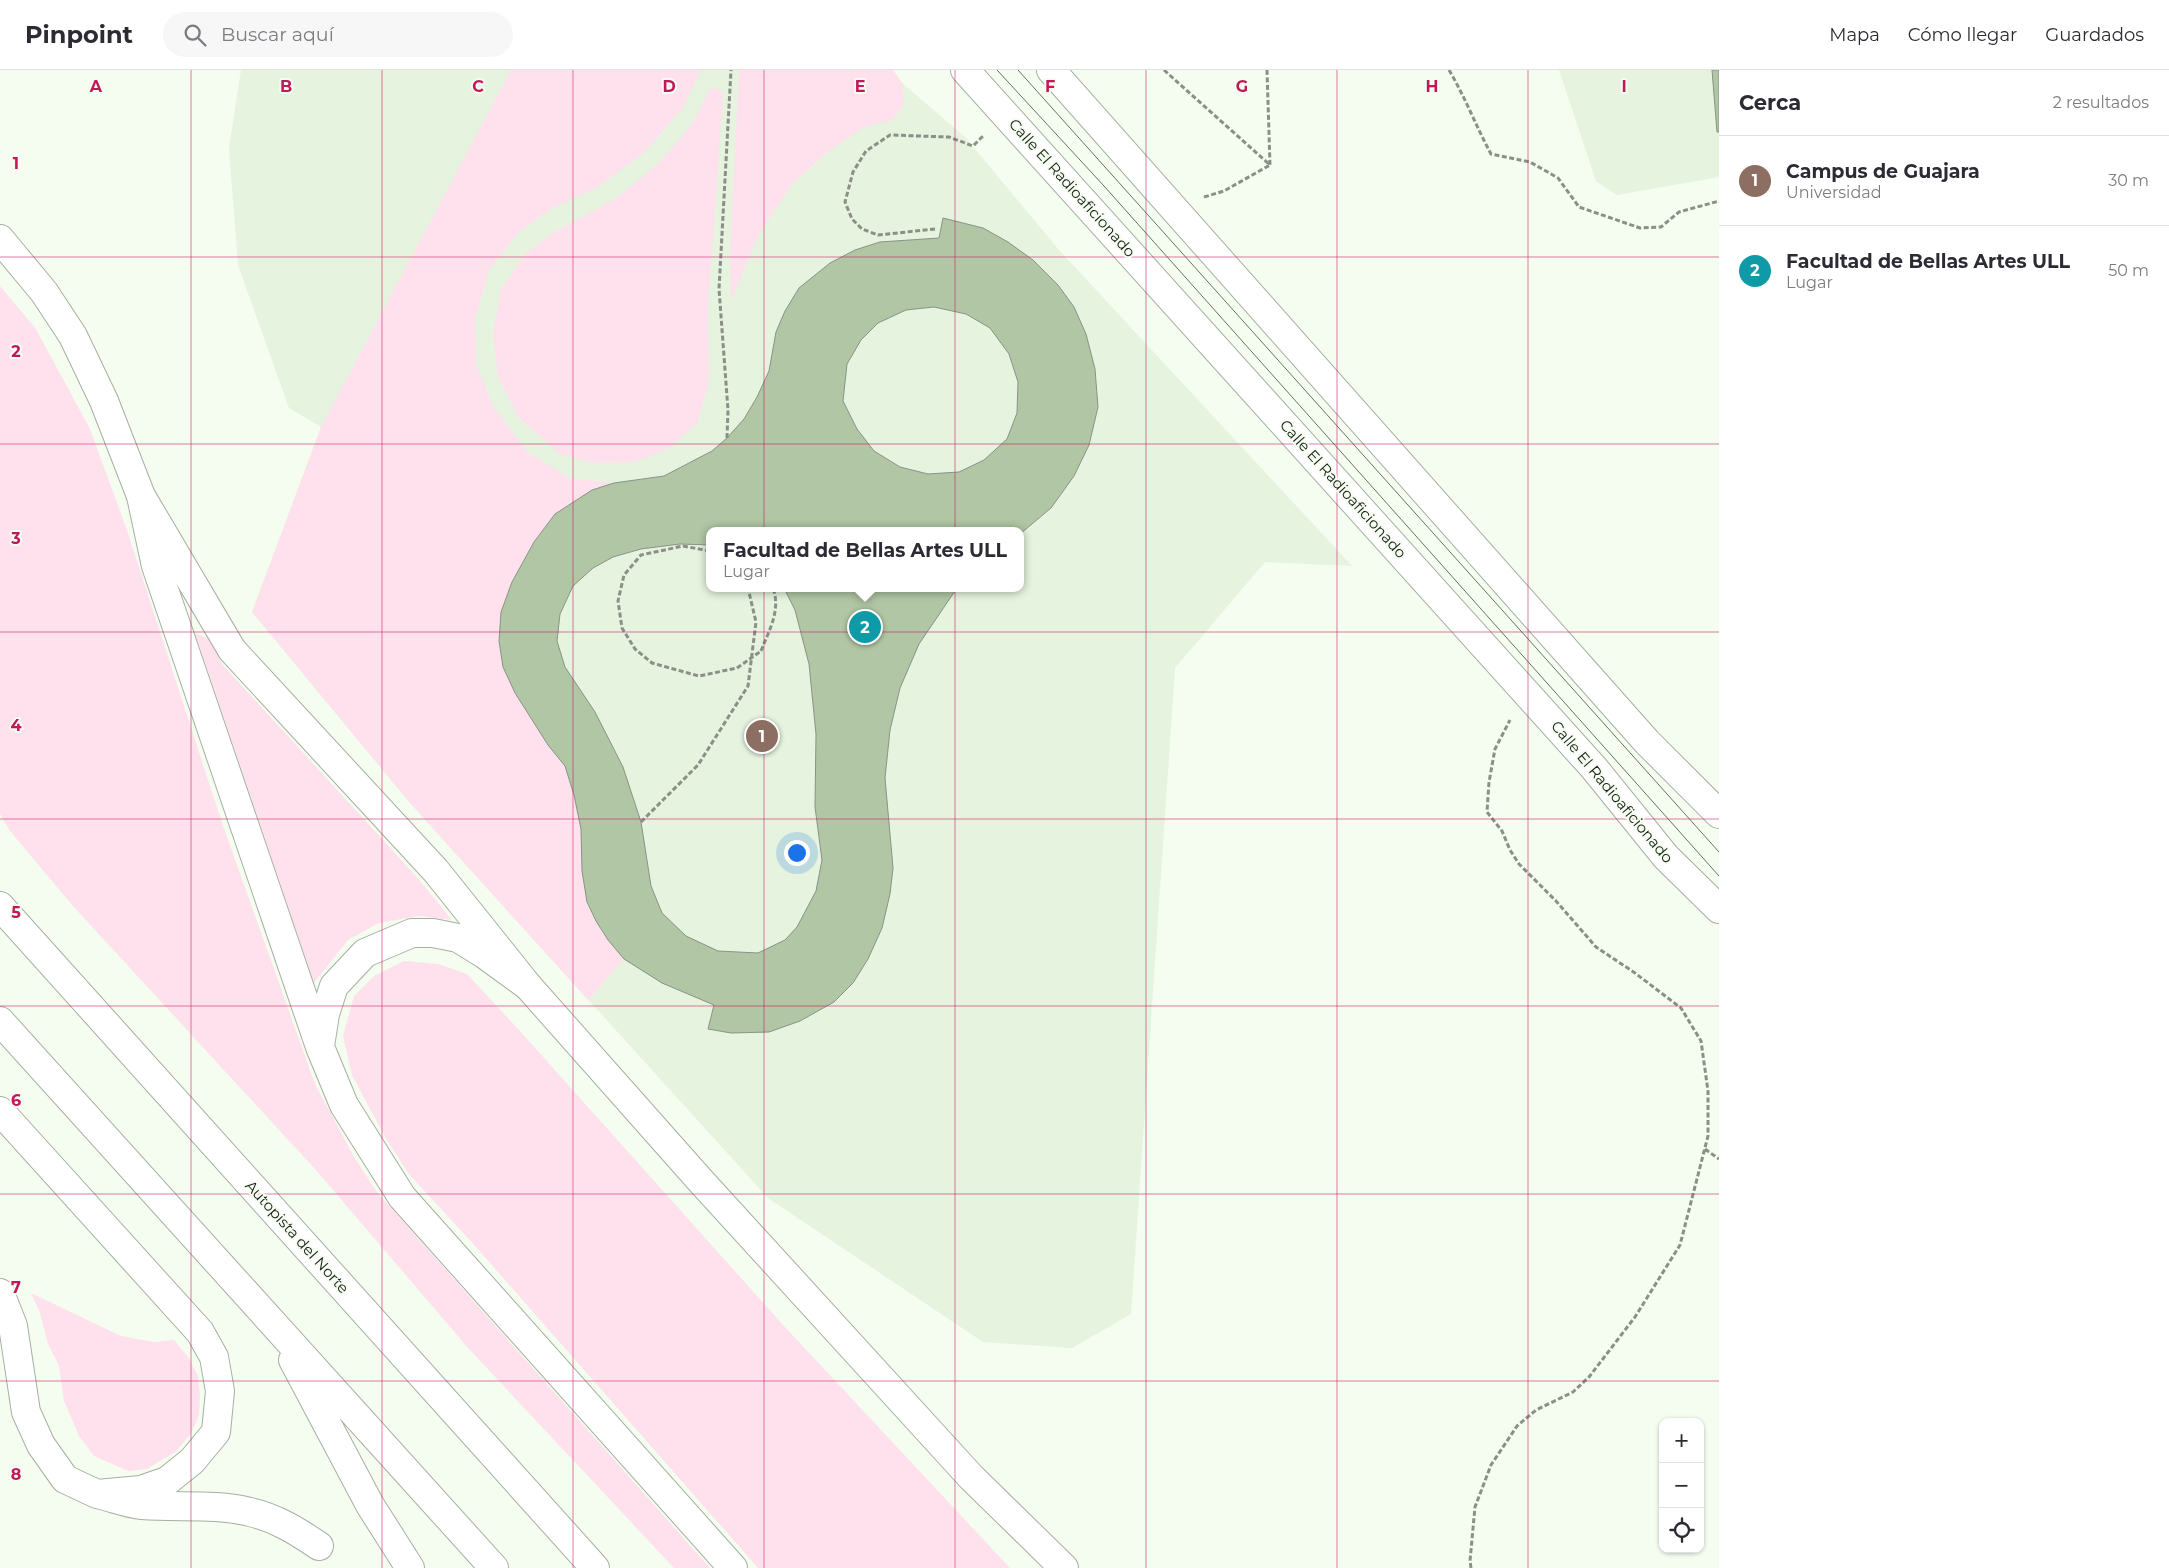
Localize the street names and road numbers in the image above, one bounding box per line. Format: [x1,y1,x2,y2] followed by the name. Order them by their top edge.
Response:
[1005,114,1140,261] street label: Calle El Radioaficionado
[1276,415,1411,562] street label: Calle El Radioaficionado
[1547,717,1677,867] street label: Calle El Radioaficionado
[241,1176,353,1297] street label: Autopista del Norte

